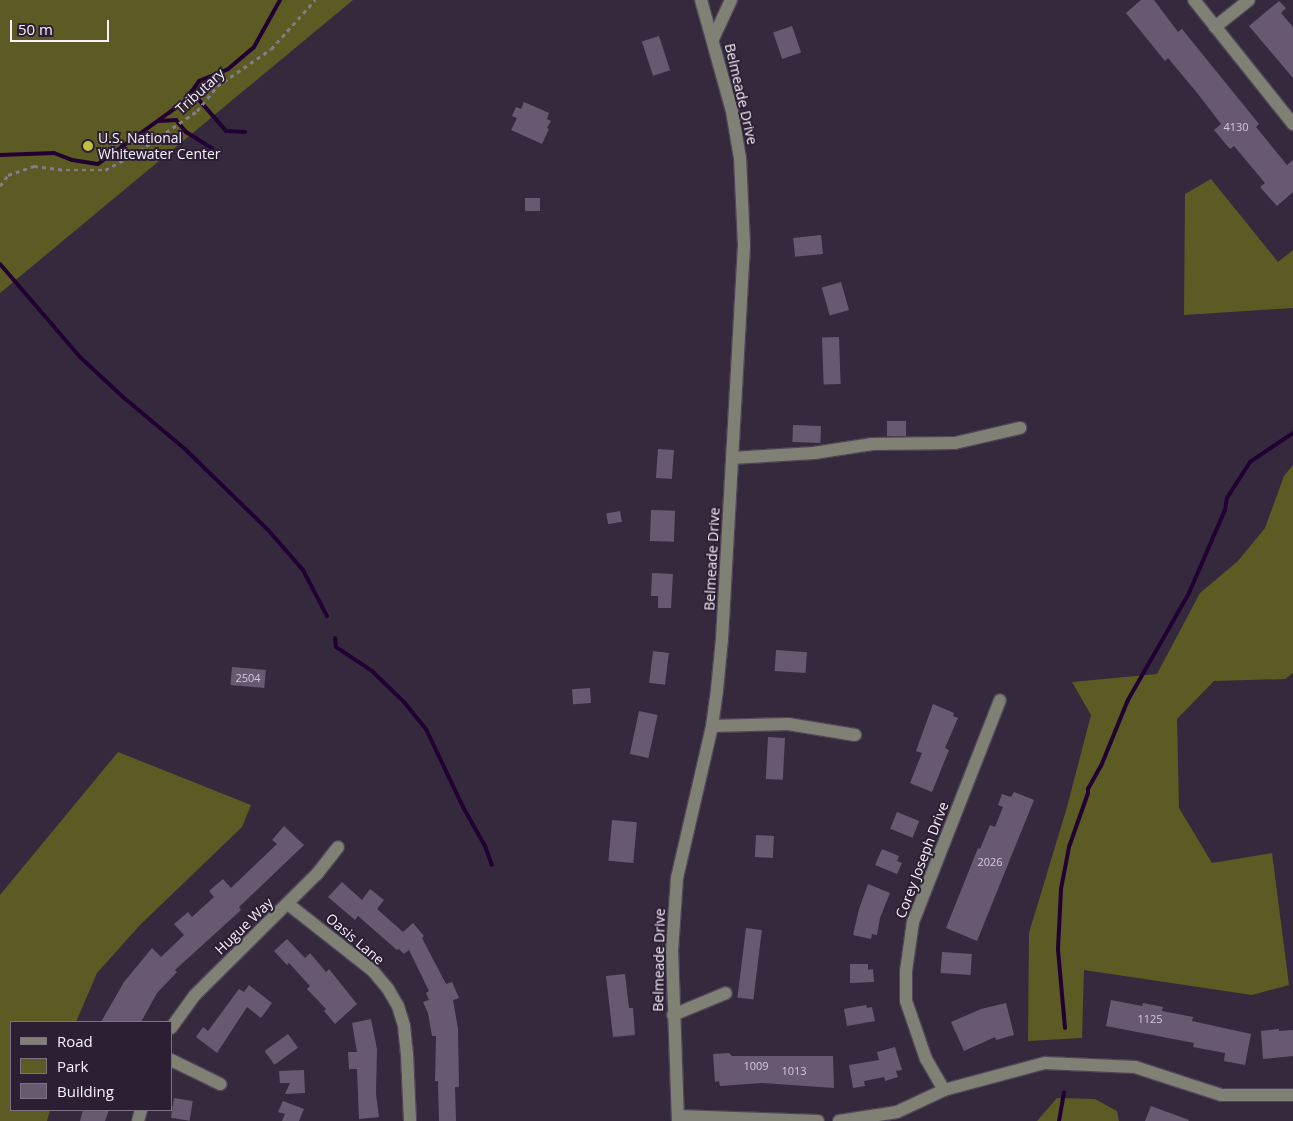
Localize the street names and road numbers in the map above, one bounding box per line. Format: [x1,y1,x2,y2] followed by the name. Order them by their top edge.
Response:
[721,42,761,146] street label: Belmeade Drive
[172,65,228,117] street label: Tributary
[701,507,723,611] street label: Belmeade Drive
[892,799,952,921] street label: Corey Joseph Drive
[211,894,277,958] street label: Hugue Way
[650,908,668,1012] street label: Belmeade Drive
[323,910,387,968] street label: Oasis Lane

